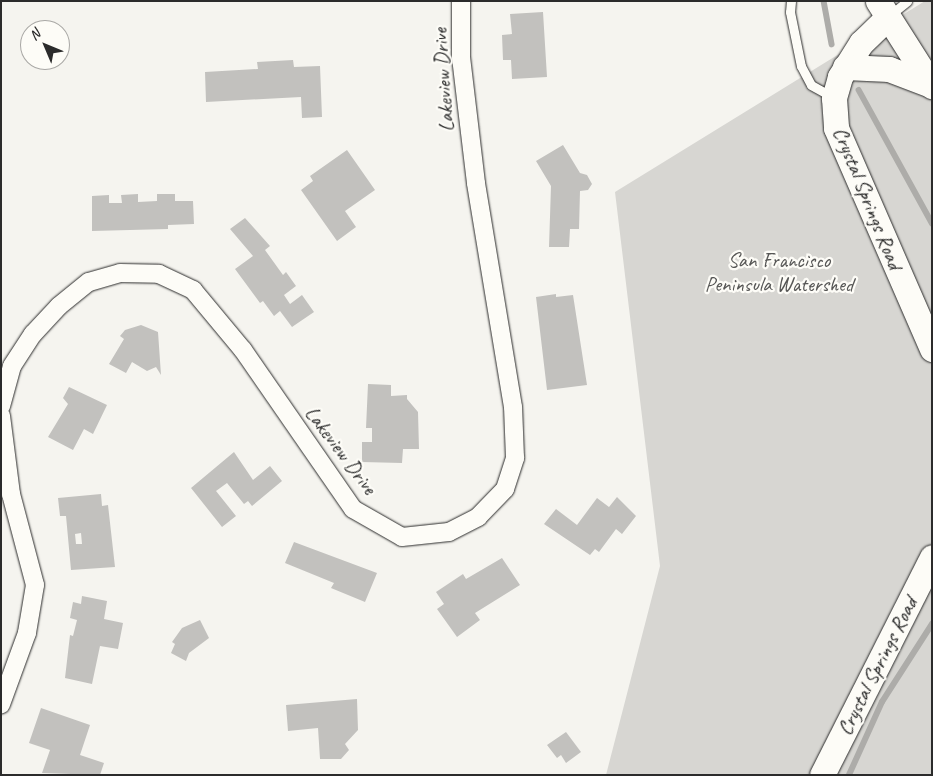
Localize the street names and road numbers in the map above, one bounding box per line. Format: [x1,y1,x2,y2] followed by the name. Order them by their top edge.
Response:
[427,27,459,133] street label: Lakeview Drive
[828,124,908,272] street label: Crystal Springs Road
[300,401,382,499] street label: Lakeview Drive
[832,593,922,739] street label: Crystal Springs Road

